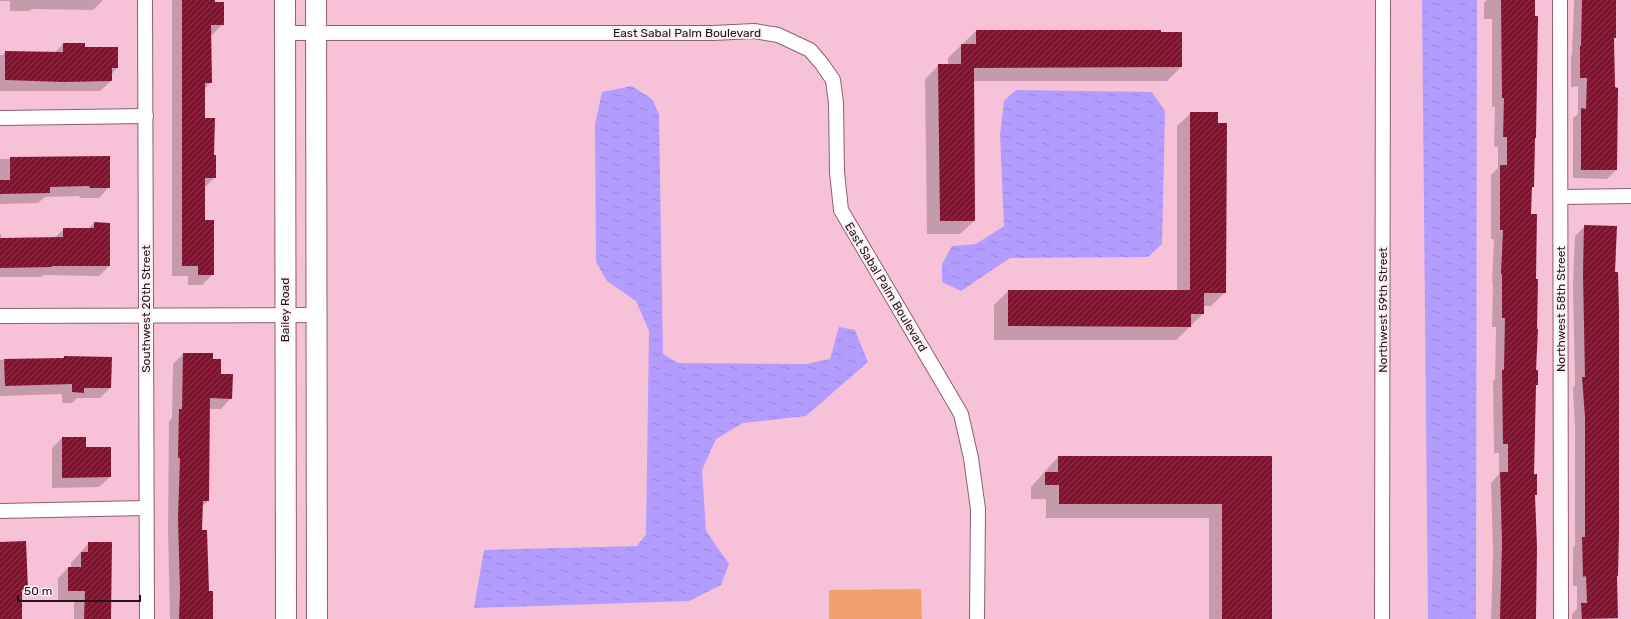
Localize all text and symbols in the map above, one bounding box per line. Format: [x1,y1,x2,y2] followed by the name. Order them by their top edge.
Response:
[613,26,761,40] street label: East Sabal Palm Boulevard
[842,220,930,354] street label: East Sabal Palm Boulevard
[139,245,153,373] street label: Southwest 20th Street
[1554,246,1568,372] street label: Northwest 58th Street
[1376,247,1390,373] street label: Northwest 59th Street
[278,278,292,342] street label: Bailey Road
[18,577,140,603] scale bar
[24,584,52,598] text: 50 m

